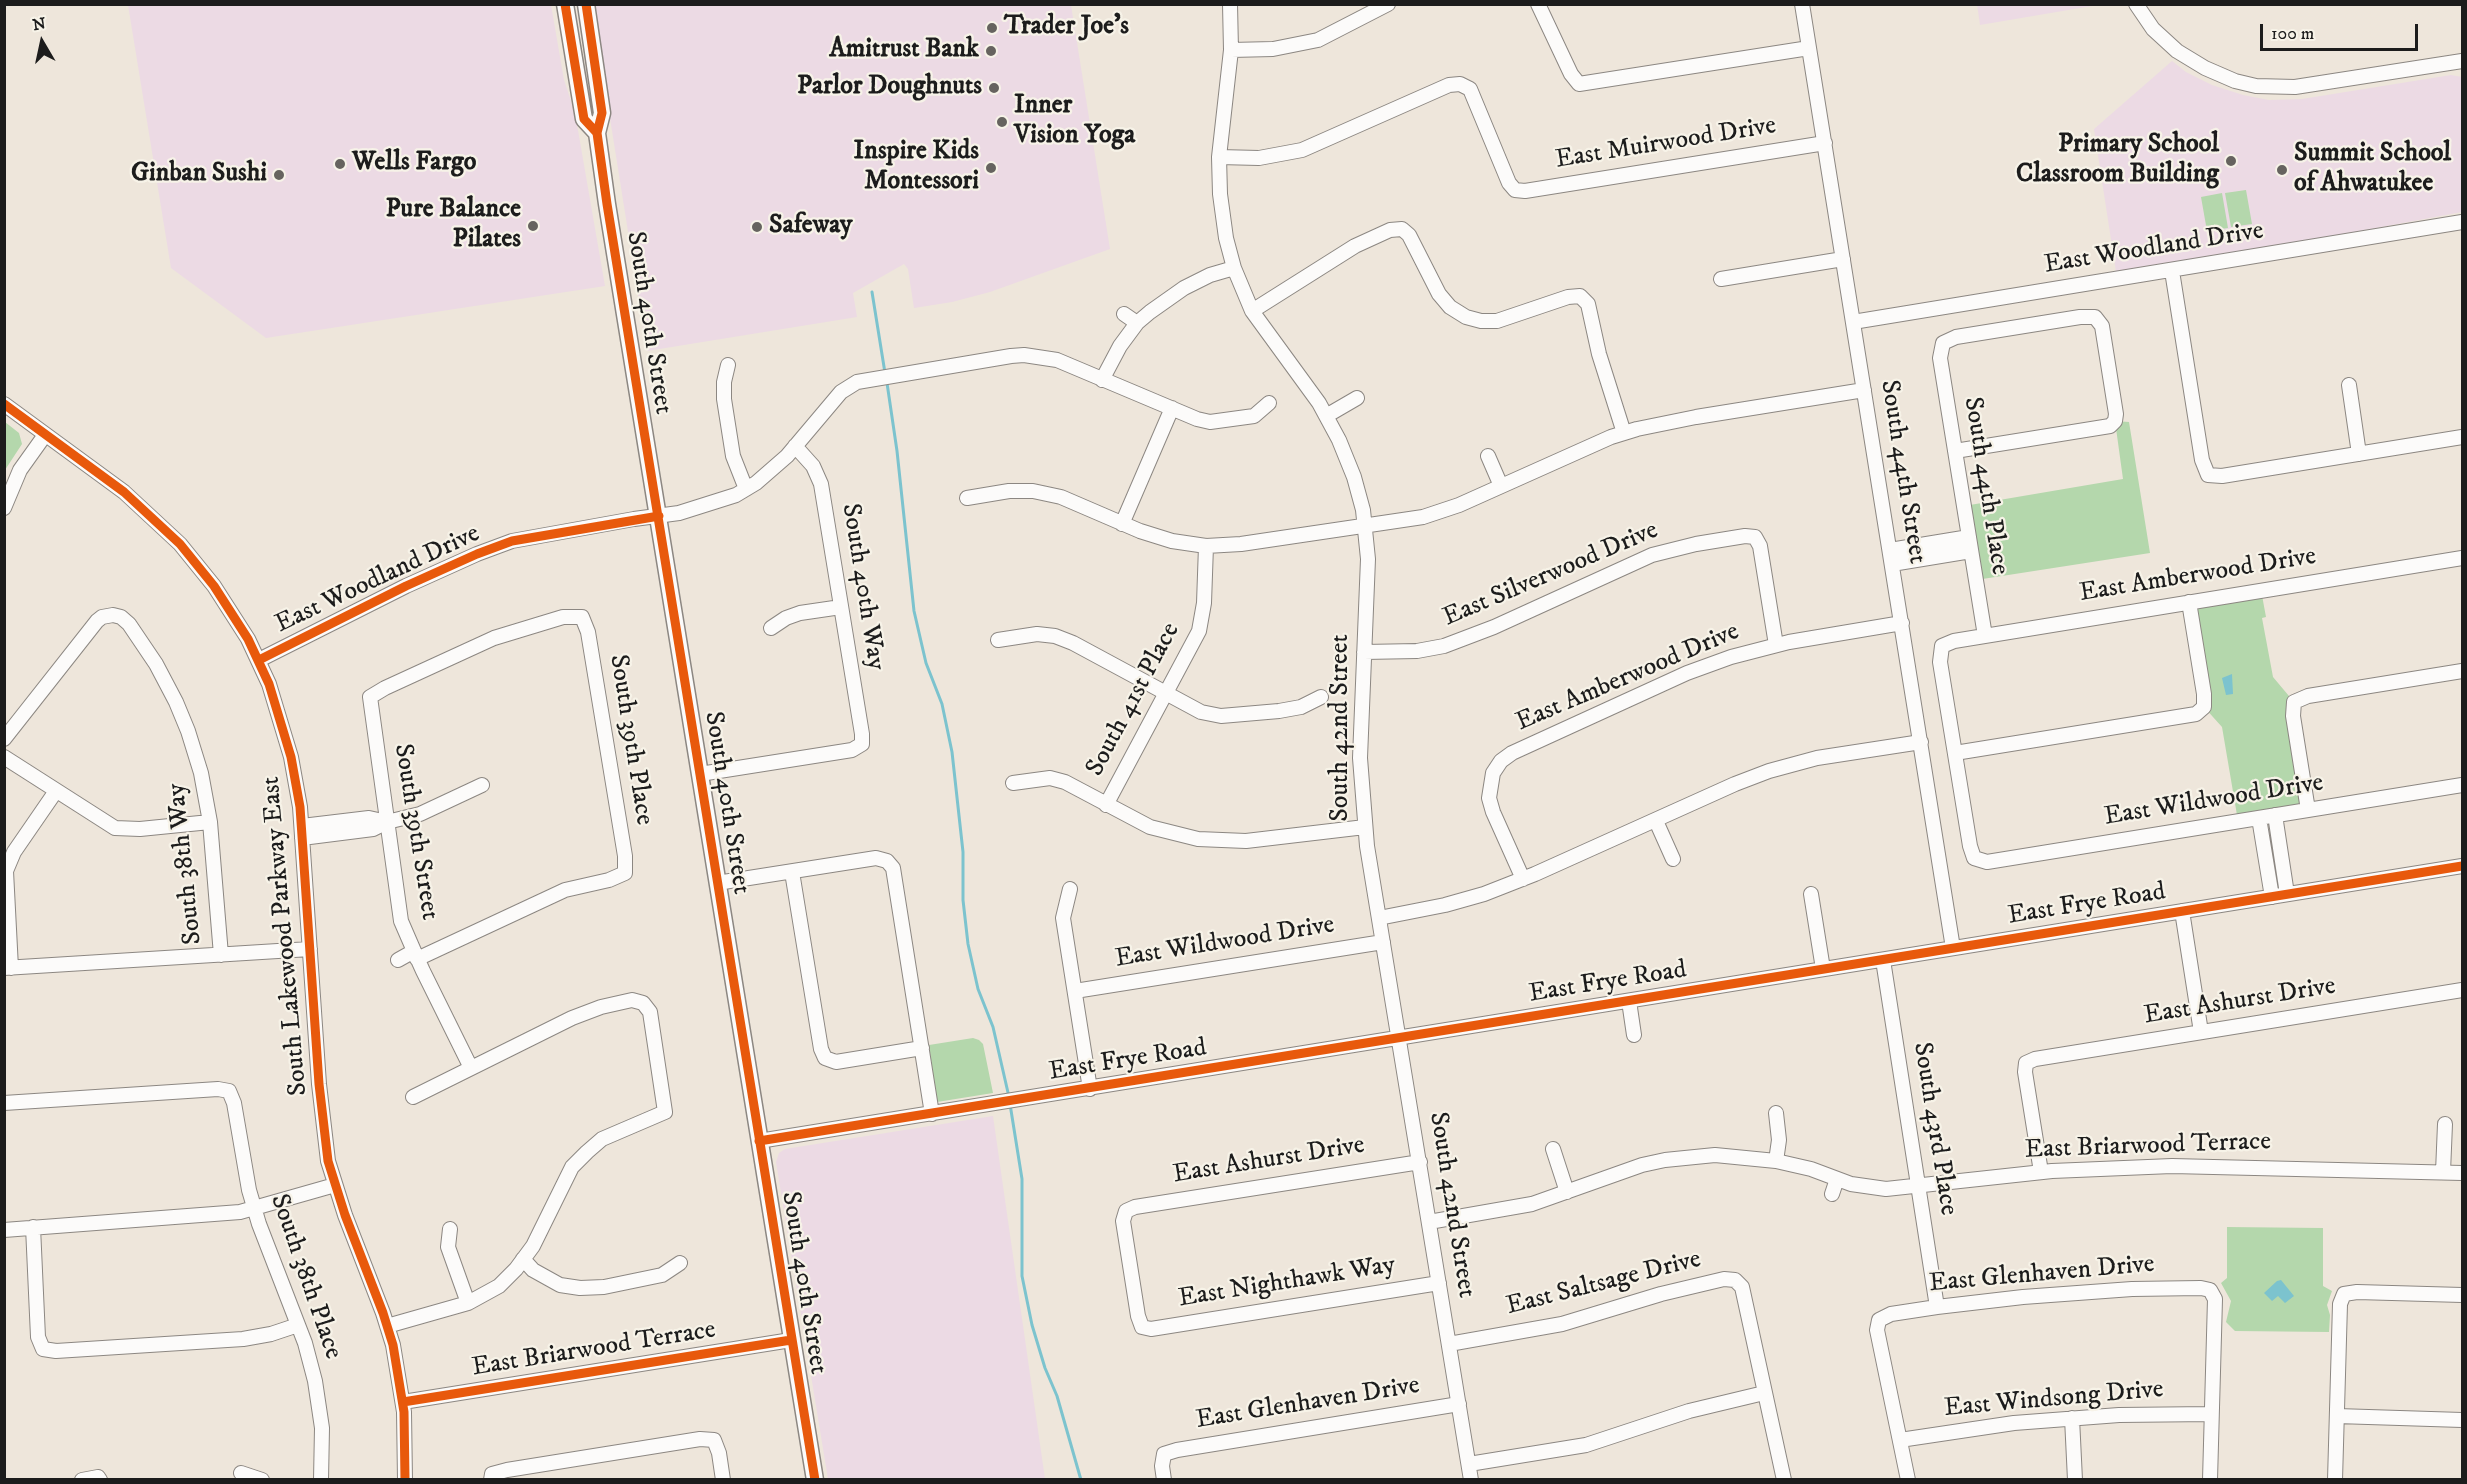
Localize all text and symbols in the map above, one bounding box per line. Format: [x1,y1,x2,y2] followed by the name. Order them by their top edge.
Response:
[12,12,72,72] north arrow
[1004,12,1129,44] place label: Trader Joe's
[2263,12,2420,50] scale bar
[31,13,47,35] text: N
[985,21,999,35] marker: Trader Joe's
[2271,23,2314,45] text: 100 m
[829,35,979,67] place label: Amitrust Bank
[984,44,998,58] marker: Amitrust Bank
[797,72,982,104] place label: Parlor Doughnuts
[987,81,1001,95] marker: Parlor Doughnuts
[1014,91,1135,152] place label: Inner Vision Yoga
[1553,111,1779,177] street label: East Muirwood Drive
[995,115,1009,129] marker: Inner Vision Yoga
[2016,130,2219,192] place label: Primary School Classroom Building
[854,137,979,198] place label: Inspire Kids Montessori
[2294,139,2451,200] place label: Summit School of Ahwatukee
[352,148,476,180] place label: Wells Fargo
[2224,154,2238,168] marker: Primary School Classroom Building
[333,157,347,171] marker: Wells Fargo
[131,159,267,191] place label: Ginban Sushi
[984,161,998,175] marker: Inspire Kids Montessori
[2275,163,2289,177] marker: Summit School of Ahwatukee
[272,168,286,182] marker: Ginban Sushi
[386,195,521,256] place label: Pure Balance Pilates
[769,211,852,243] place label: Safeway
[2042,216,2266,282] street label: East Woodland Drive
[526,219,540,233] marker: Pure Balance Pilates
[750,220,764,234] marker: Safeway
[618,230,678,416] street label: South 40th Street
[1872,378,1932,566] street label: South 44th Street
[1956,395,2014,577] street label: South 44th Place
[833,501,891,673] street label: South 40th Way
[1439,516,1663,634] street label: East Silverwood Drive
[271,519,485,641] street label: East Woodland Drive
[2077,542,2319,610] street label: East Amberwood Drive
[1512,617,1744,739] street label: East Amberwood Drive
[1080,618,1188,782] street label: South 41st Place
[1326,634,1358,822] street label: South 42nd Street
[601,652,659,828] street label: South 39th Place
[696,710,756,896] street label: South 40th Street
[386,742,444,922] street label: South 39th Street
[2102,768,2326,834] street label: East Wildwood Drive
[256,775,316,1097] street label: South Lakewood Parkway East
[162,782,210,946] street label: South 38th Way
[2006,877,2168,933] street label: East Frye Road
[1113,910,1337,976] street label: East Wildwood Drive
[1527,955,1689,1011] street label: East Frye Road
[2142,971,2338,1033] street label: East Ashurst Drive
[1047,1033,1209,1089] street label: East Frye Road
[1905,1040,1963,1218] street label: South 43rd Place
[1421,1110,1481,1300] street label: South 42nd Street
[2024,1127,2272,1167] street label: East Briarwood Terrace
[1171,1130,1367,1192] street label: East Ashurst Drive
[262,1190,348,1364] street label: South 38th Place
[773,1190,833,1376] street label: South 40th Street
[1504,1245,1704,1323] street label: East Saltsage Drive
[1177,1250,1397,1316] street label: East Nighthawk Way
[1928,1250,2156,1300] street label: East Glenhaven Drive
[470,1315,718,1385] street label: East Briarwood Terrace
[1194,1371,1422,1437] street label: East Glenhaven Drive
[1943,1375,2165,1425] street label: East Windsong Drive

